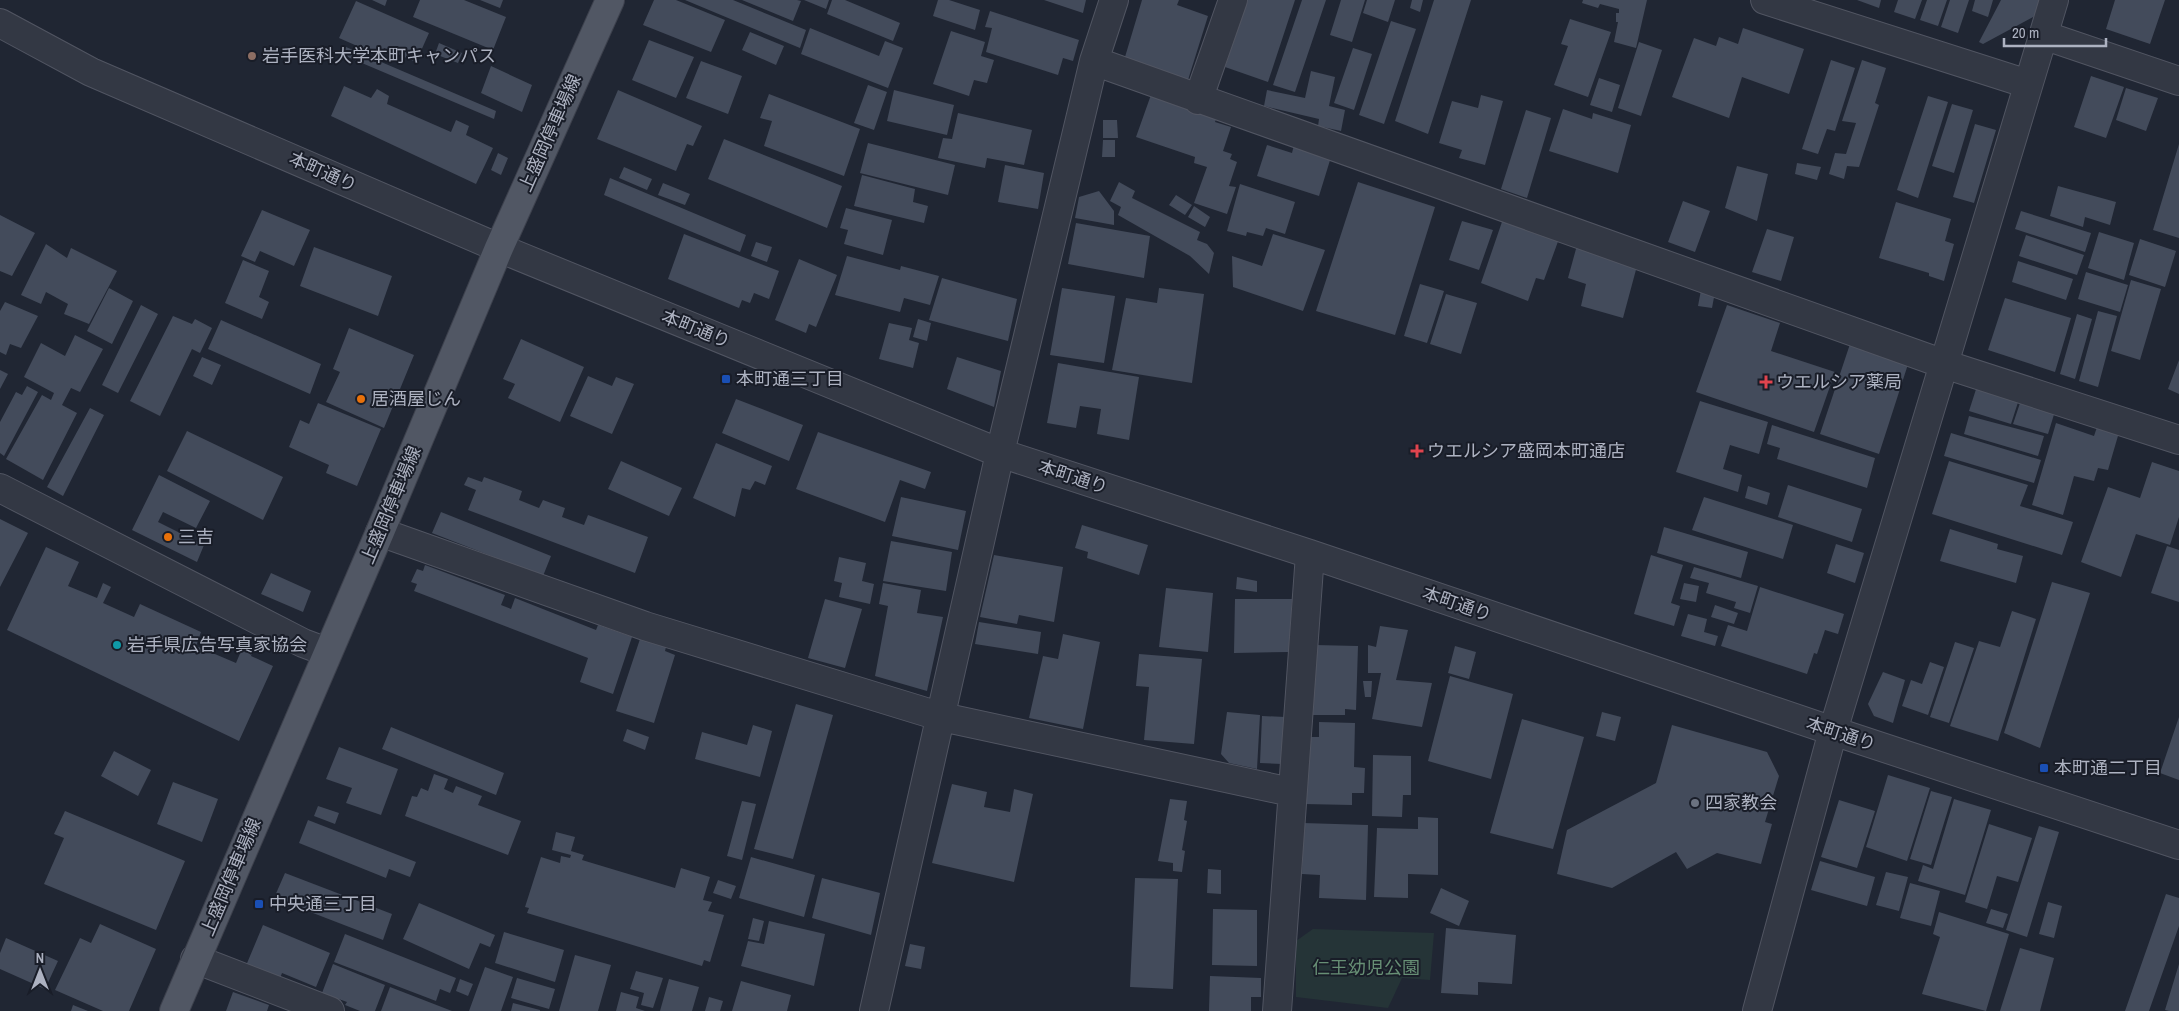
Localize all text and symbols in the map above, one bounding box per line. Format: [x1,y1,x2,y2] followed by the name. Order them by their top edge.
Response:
[2004,15,2106,47] scale bar
[2012,22,2039,43] text: 20 m
[262,43,496,68] place label: 岩手医科大学本町キャンパス
[246,50,258,62] marker: 岩手医科大学本町キャンパス
[512,70,587,195] street label: 上盛岡停車場線
[285,145,361,198] street label: 本町通り
[658,303,734,354] street label: 本町通り
[736,366,844,391] place label: 本町通三丁目
[1776,369,1902,394] place label: ウエルシア薬局
[720,373,732,385] marker: 本町通三丁目
[1760,376,1772,388] marker: ウエルシア薬局
[371,386,461,411] place label: 居酒屋じん
[355,393,367,405] marker: 居酒屋じん
[1427,438,1625,463] place label: ウエルシア盛岡本町通店
[354,442,427,568] street label: 上盛岡停車場線
[1411,445,1423,457] marker: ウエルシア盛岡本町通店
[1035,454,1111,500] street label: 本町通り
[178,524,214,549] place label: 三吉
[162,531,174,543] marker: 三吉
[1419,580,1495,627] street label: 本町通り
[127,632,307,657] place label: 岩手県広告写真家協会
[111,639,123,651] marker: 岩手県広告写真家協会
[1803,711,1879,757] street label: 本町通り
[2054,755,2162,780] place label: 本町通二丁目
[2038,762,2050,774] marker: 本町通二丁目
[1705,790,1777,815] place label: 四家教会
[1689,797,1701,809] marker: 四家教会
[194,814,267,940] street label: 上盛岡停車場線
[269,891,377,916] place label: 中央通三丁目
[253,898,265,910] marker: 中央通三丁目
[15,946,65,996] north arrow
[36,949,44,967] text: N
[1312,955,1420,980] park label: 仁王幼児公園

